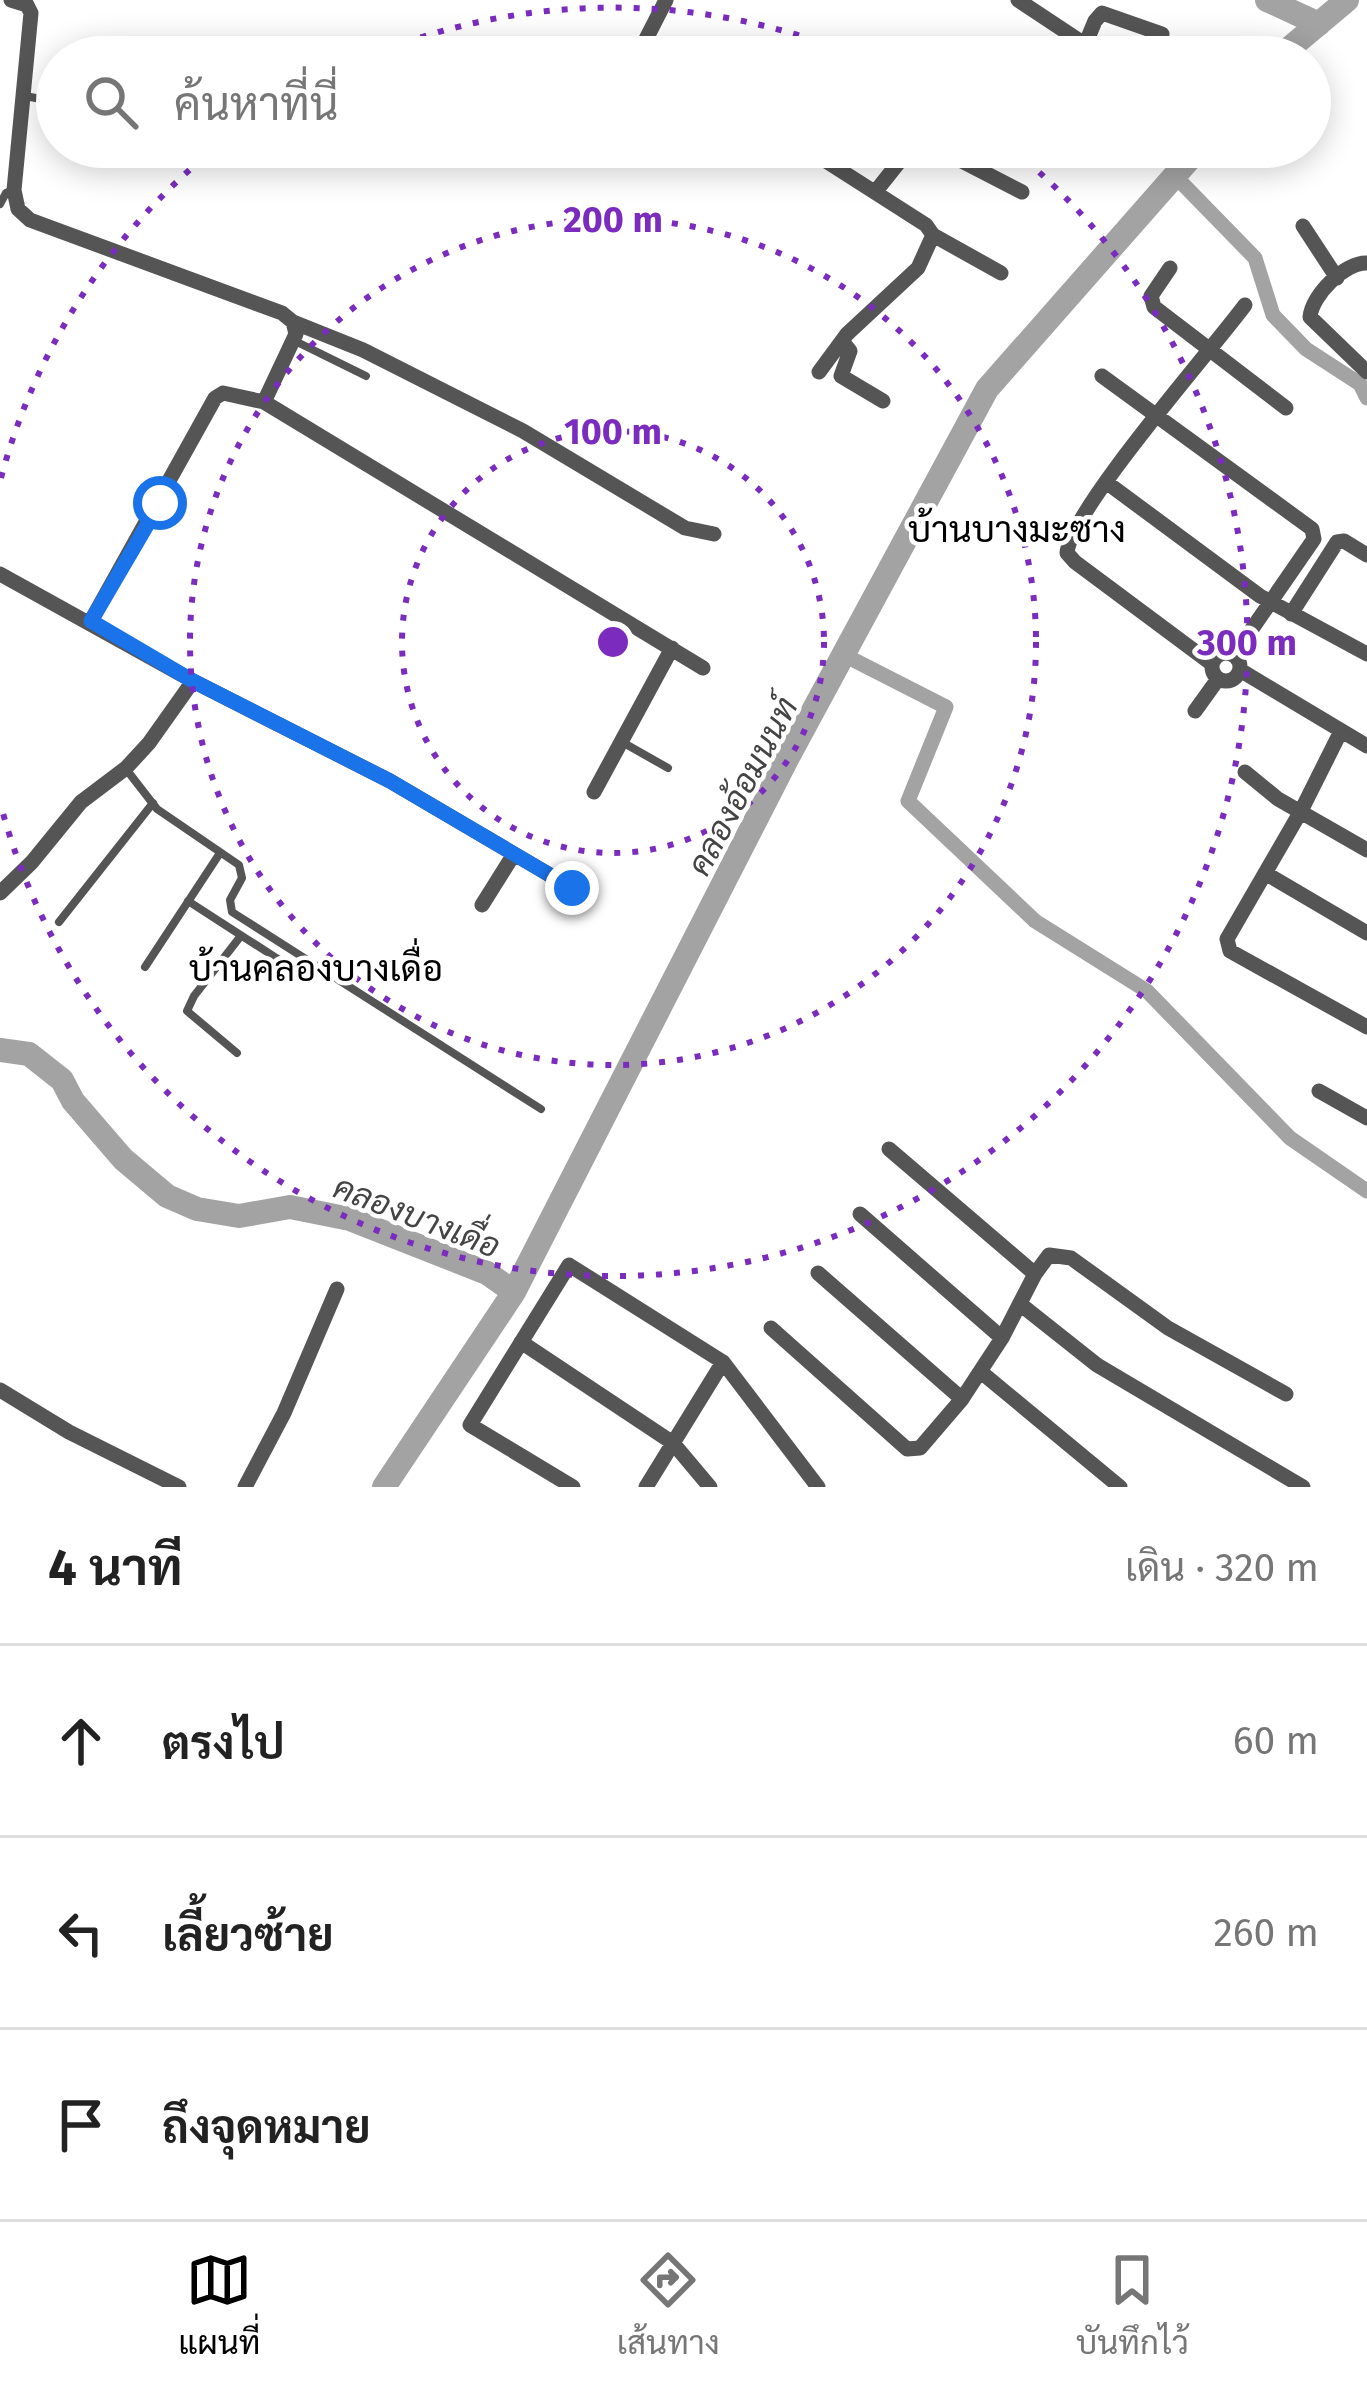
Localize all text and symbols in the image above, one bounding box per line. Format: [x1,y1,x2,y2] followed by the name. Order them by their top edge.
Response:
[36,36,1331,168] search box
[78,69,144,135] icon: search
[174,78,338,132] text: ค้นหาที่นี่
[563,198,663,242] text: 200 m
[564,410,662,454] text: 100 m
[133,476,187,530] route start
[908,507,1126,552] district label: บ้านบางมะซาง
[592,621,634,663] centre of rings
[1196,621,1297,665] text: 300 m
[678,686,809,882] water label: คลองอ้อมนนท์
[545,861,599,915] route end
[189,938,443,991] district label: บ้านคลองบางเดื่อ
[328,1158,509,1267] water label: คลองบางเดื่อ
[48,1537,183,1599] text: 4 นาที
[1125,1545,1319,1591] text: เดิน · 320 m
[48,1708,114,1774] icon: ahead
[162,1717,285,1771] text: ตรงไป
[1233,1718,1319,1764] text: 60 m
[48,1900,114,1966] icon: left
[162,1909,334,1963] text: เลี้ยวซ้าย
[1213,1910,1319,1956] text: 260 m
[48,2092,114,2158] icon: arrive
[162,2101,371,2155] text: ถึงจุดหมาย
[178,2247,260,2363] tab: แผนที่
[617,2247,720,2363] tab: เส้นทาง
[1076,2247,1189,2363] tab: บันทึกไว้

